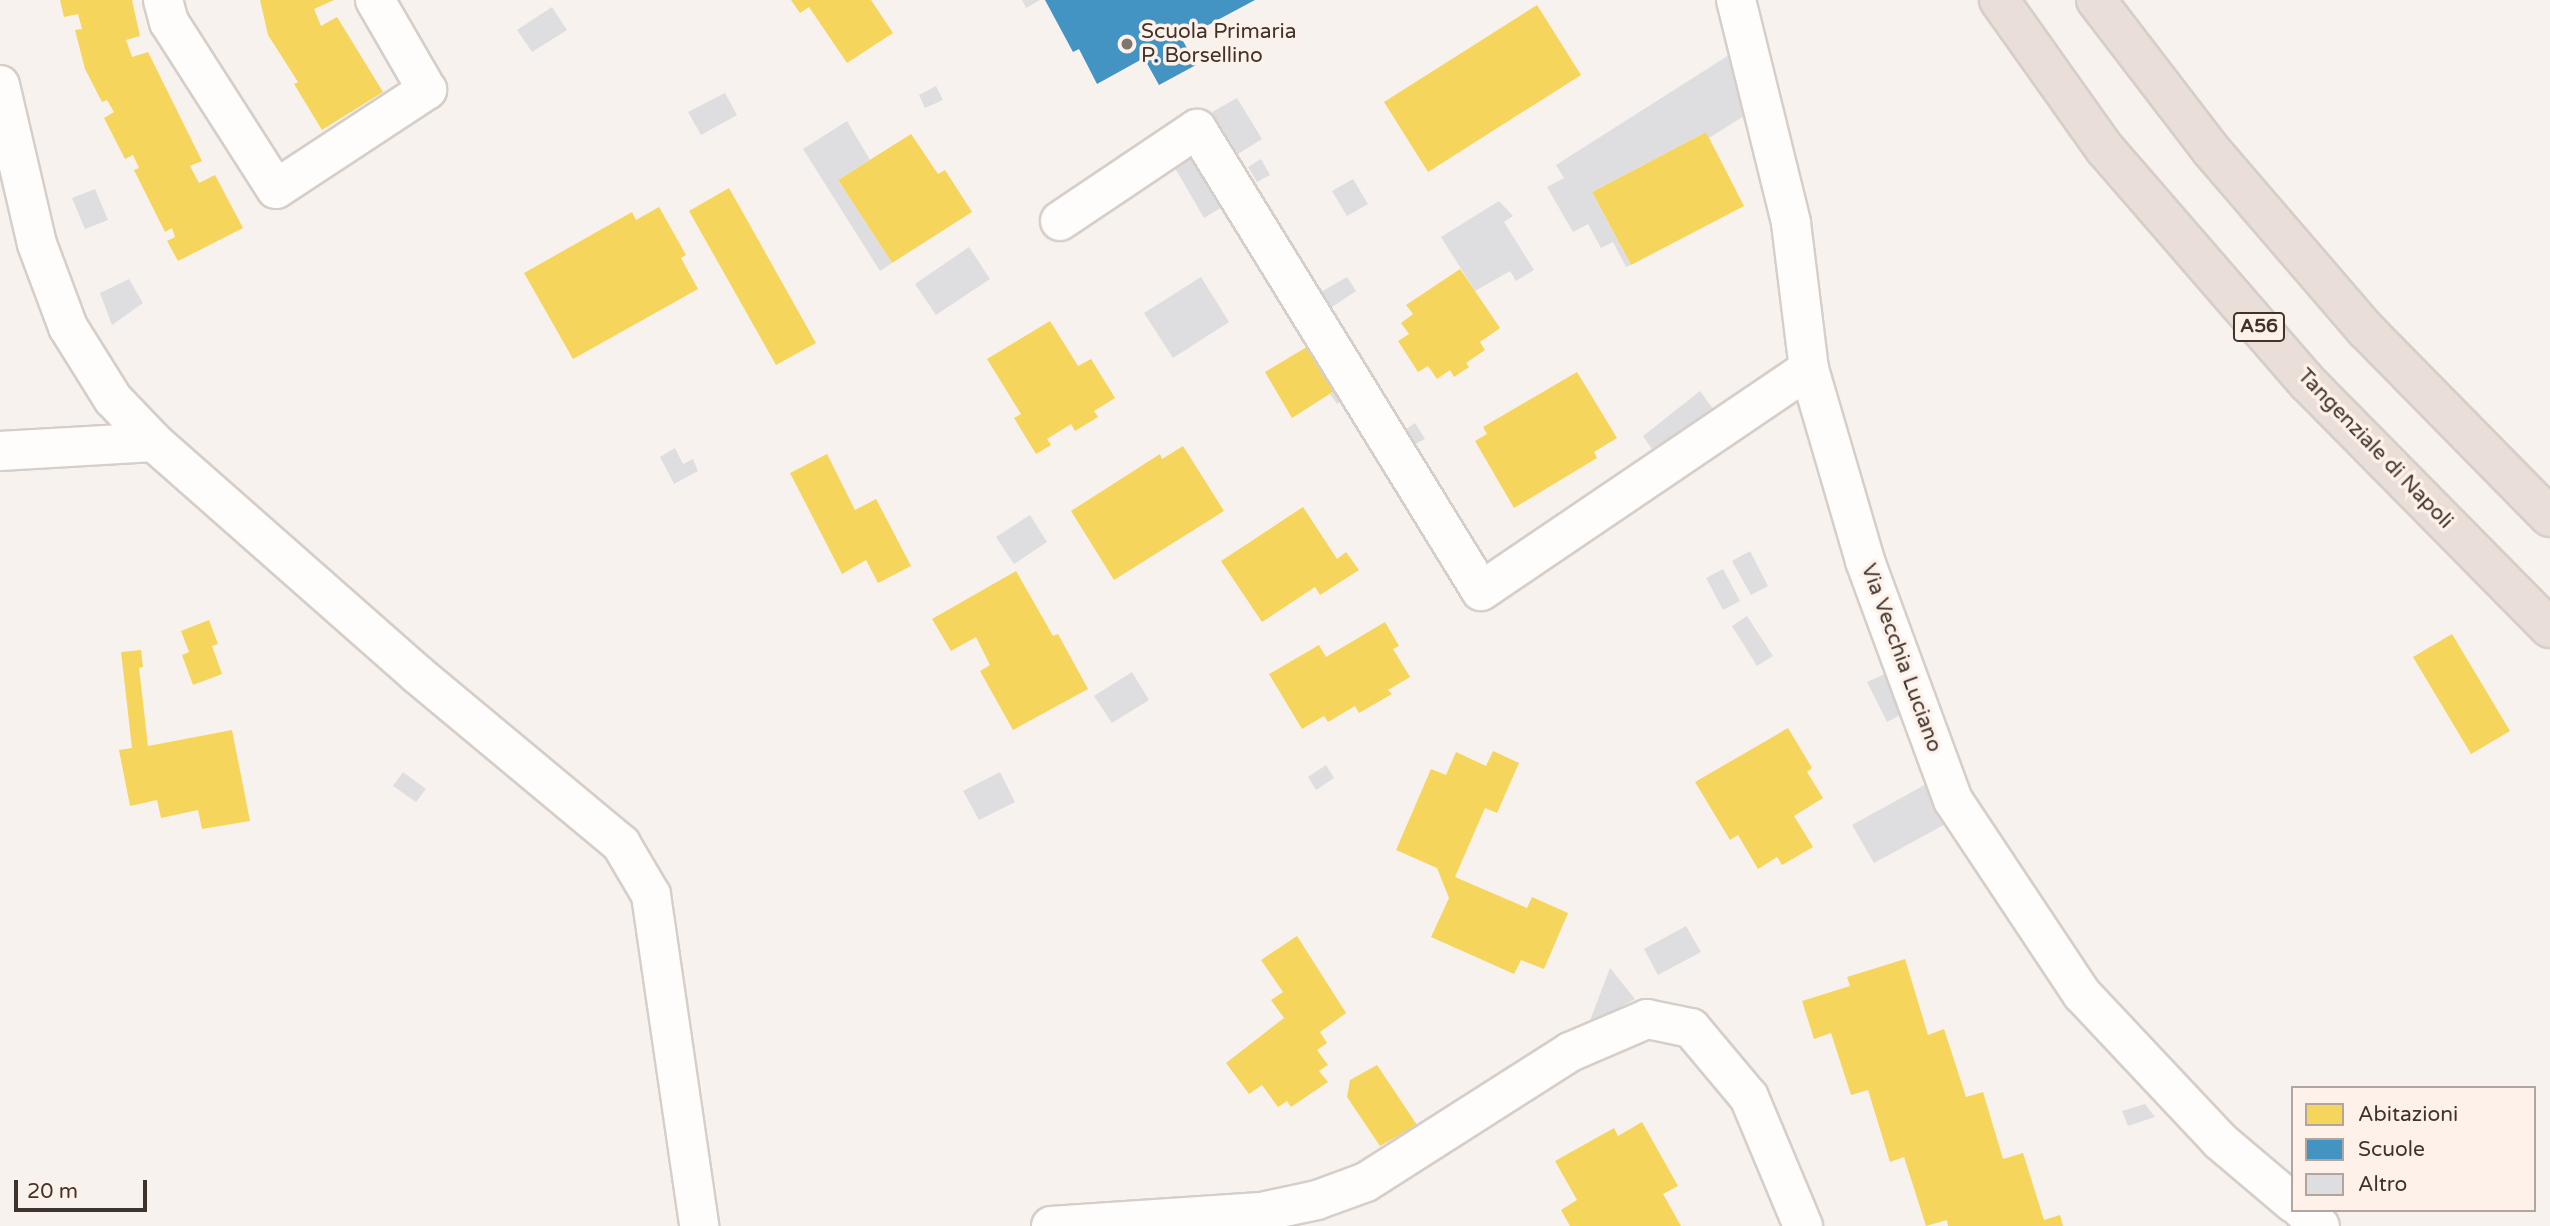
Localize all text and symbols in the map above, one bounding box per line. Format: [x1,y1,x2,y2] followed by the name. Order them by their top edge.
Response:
[1141,19,1297,69] place label: Scuola Primaria P. Borsellino
[1119,36,1135,52] marker: Scuola Primaria P. Borsellino
[2233,312,2285,342] road number: A56
[2292,364,2458,534] street label: Tangenziale di Napoli
[1855,560,1947,756] street label: Via Vecchia Luciano
[2291,1086,2536,1212] legend
[2358,1102,2458,1127] text: Abitazioni
[2358,1137,2425,1162] text: Scuole
[18,1166,150,1210] scale bar
[2358,1172,2407,1197] text: Altro
[27,1179,78,1204] text: 20 m

